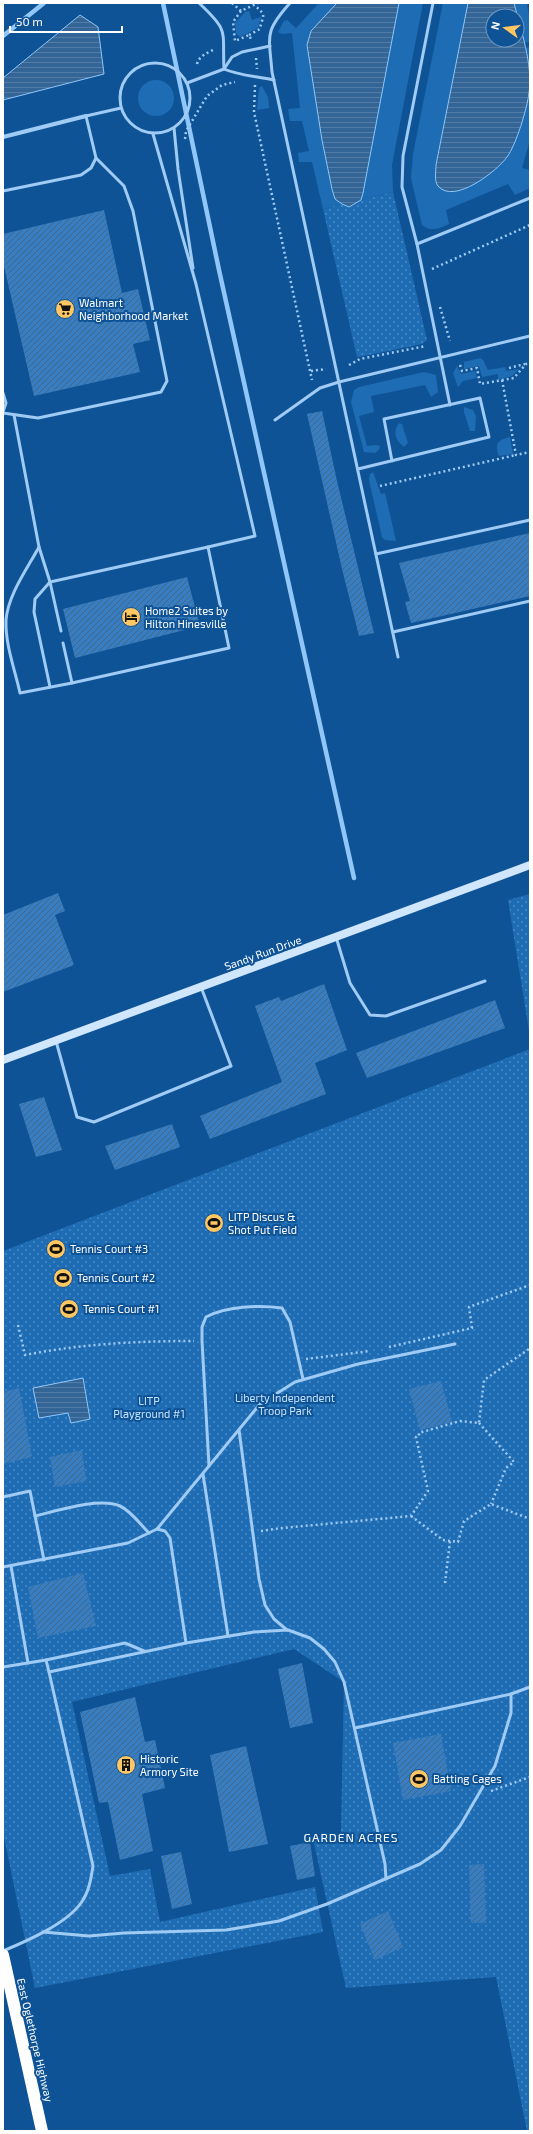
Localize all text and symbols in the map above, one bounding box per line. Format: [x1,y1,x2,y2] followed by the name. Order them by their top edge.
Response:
[10,8,122,34] scale bar
[485,8,525,48] north arrow
[16,14,43,28] text: 50 m
[488,20,502,31] text: N
[79,296,188,322] place label: Walmart Neighborhood Market
[54,298,76,320] supermarket icon: Walmart Neighborhood Market
[145,604,228,630] place label: Home2 Suites by Hilton Hinesville
[120,606,142,628] hotel icon: Home2 Suites by Hilton Hinesville
[223,933,303,972] street label: Sandy Run Drive
[228,1210,297,1236] place label: LITP Discus & Shot Put Field
[203,1212,225,1234] sports icon: LITP Discus & Shot Put Field
[45,1238,67,1260] sports icon: Tennis Court #3
[70,1242,148,1255] place label: Tennis Court #3
[52,1267,74,1289] sports icon: Tennis Court #2
[77,1271,155,1284] place label: Tennis Court #2
[58,1298,80,1320] sports icon: Tennis Court #1
[83,1302,159,1315] place label: Tennis Court #1
[235,1391,335,1417] park label: Liberty Independent Troop Park
[113,1394,185,1420] park label: LITP Playground #1
[140,1752,199,1778] place label: Historic Armory Site
[115,1754,137,1776] building icon: Historic Armory Site
[408,1768,430,1790] sports icon: Batting Cages
[433,1772,502,1785] place label: Batting Cages
[303,1830,399,1844] district label: GARDEN ACRES
[15,1977,56,2103] street label: East Oglethorpe Highway

